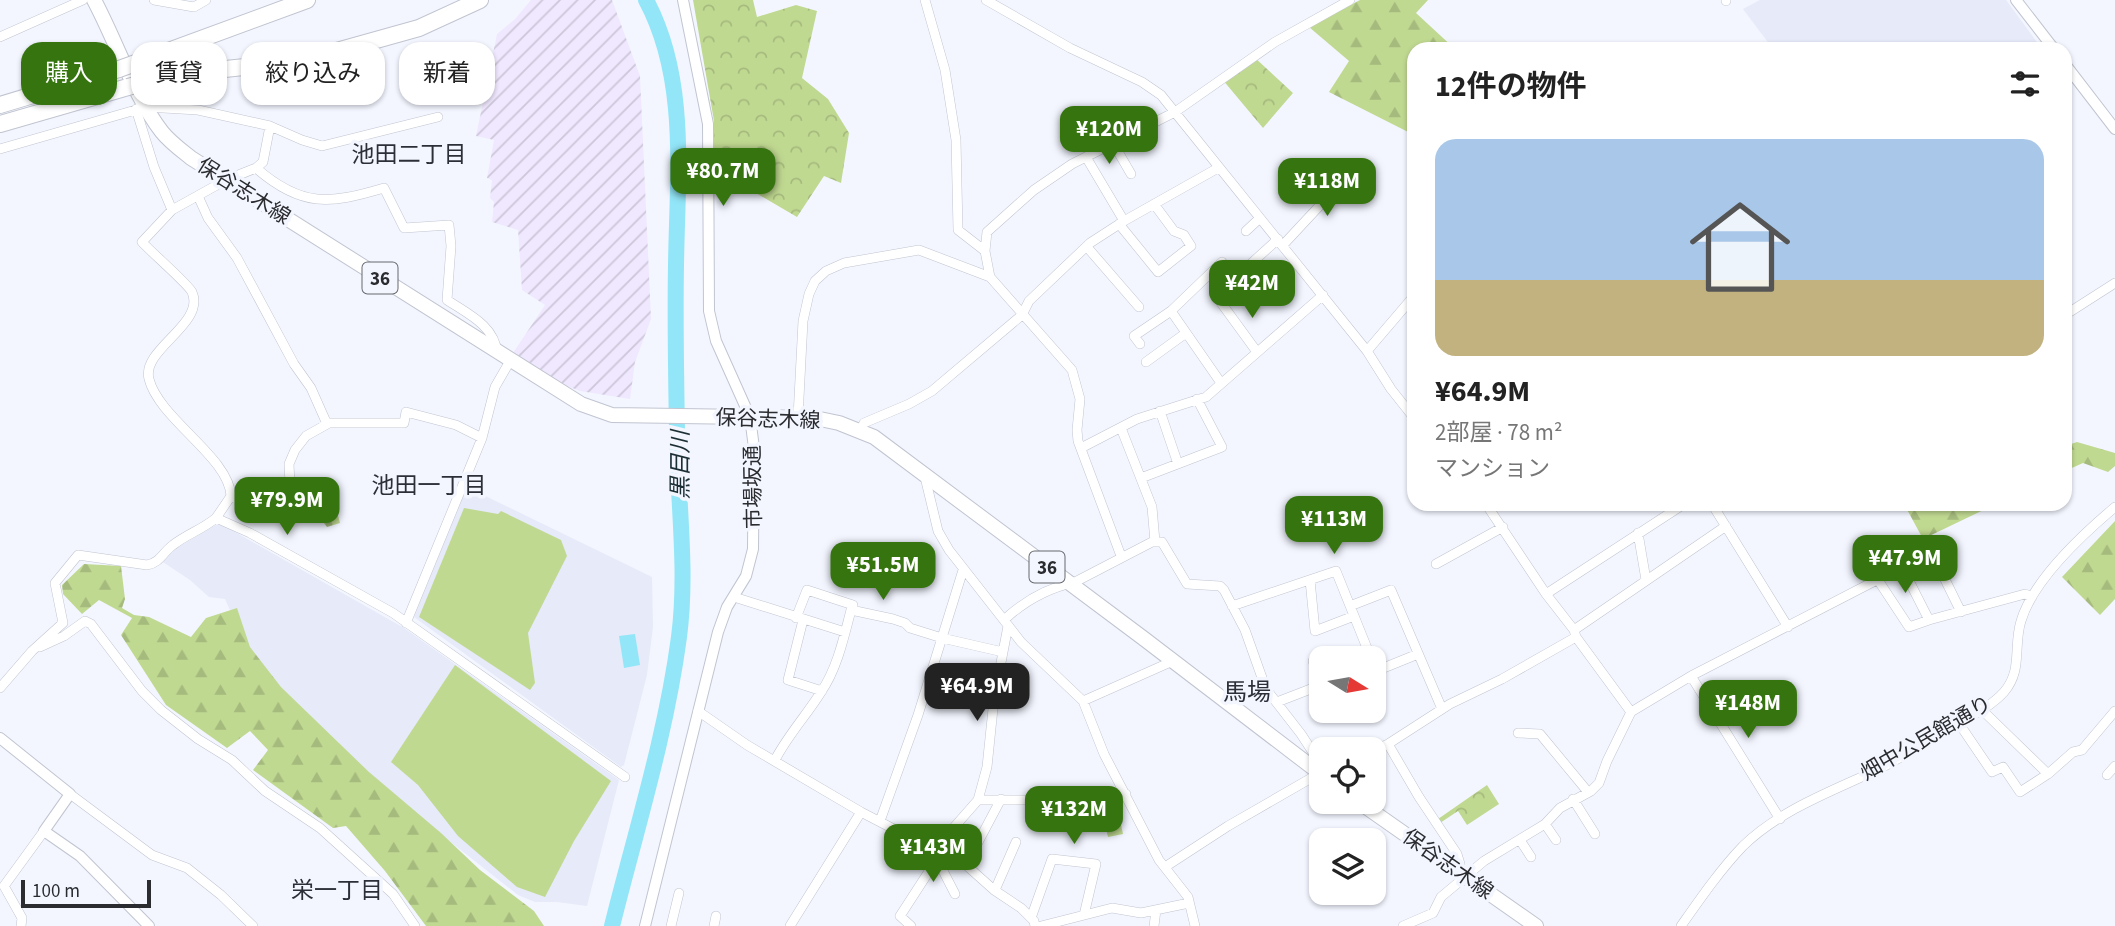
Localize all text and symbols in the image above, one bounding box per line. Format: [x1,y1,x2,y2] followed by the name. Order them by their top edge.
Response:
[21,42,117,105] chip: 購入
[131,42,227,105] chip: 賃貸
[241,42,385,105] chip: 絞り込み
[399,42,495,105] chip: 新着
[1435,65,1587,108] text: 12件の物件
[2006,65,2044,103] icon: filters
[1060,106,1158,166] pin: ¥120M
[1076,112,1142,145] text: ¥120M
[352,138,467,171] district label: 池田二丁目
[666,148,780,208] pin: ¥80.7M
[192,150,296,232] street label: 保谷志木線
[686,154,760,187] text: ¥80.7M
[1278,158,1376,218] pin: ¥118M
[1294,164,1360,197] text: ¥118M
[1677,184,1803,310] icon: home
[1211,260,1293,320] pin: ¥42M
[362,262,398,294] road number: 36
[1225,266,1279,299] text: ¥42M
[1435,370,1530,413] text: ¥64.9M
[715,402,821,436] street label: 保谷志木線
[1435,416,1562,449] text: 2部屋 · 78 m²
[664,428,697,500] water label: 黒目川
[737,445,769,529] street label: 市場坂通
[1435,452,1550,485] text: マンション
[372,469,487,502] district label: 池田一丁目
[230,477,344,537] pin: ¥79.9M
[250,483,324,516] text: ¥79.9M
[1285,496,1383,556] pin: ¥113M
[1301,502,1367,535] text: ¥113M
[1848,536,1962,595] pin: ¥47.9M
[1868,541,1942,574] text: ¥47.9M
[826,542,940,602] pin: ¥51.5M
[846,548,920,581] text: ¥51.5M
[1030,552,1064,582] road number: 36
[1309,646,1386,723] north arrow
[1309,646,1386,905] map controls
[920,664,1034,723] pin: ¥64.9M
[940,669,1014,702] text: ¥64.9M
[1223,675,1271,710] district label: 馬場
[1699,680,1797,740] pin: ¥148M
[1715,686,1781,719] text: ¥148M
[1855,688,1997,788] street label: 畑中公民館通り
[1309,737,1386,814] button: locate
[1025,786,1123,846] pin: ¥132M
[1041,792,1107,825] text: ¥132M
[1396,822,1500,906] street label: 保谷志木線
[884,824,982,884] pin: ¥143M
[1309,828,1386,905] button: layers
[900,830,966,863] text: ¥143M
[291,874,383,907] district label: 栄一丁目
[21,877,150,909] scale bar
[32,878,80,905] text: 100 m

